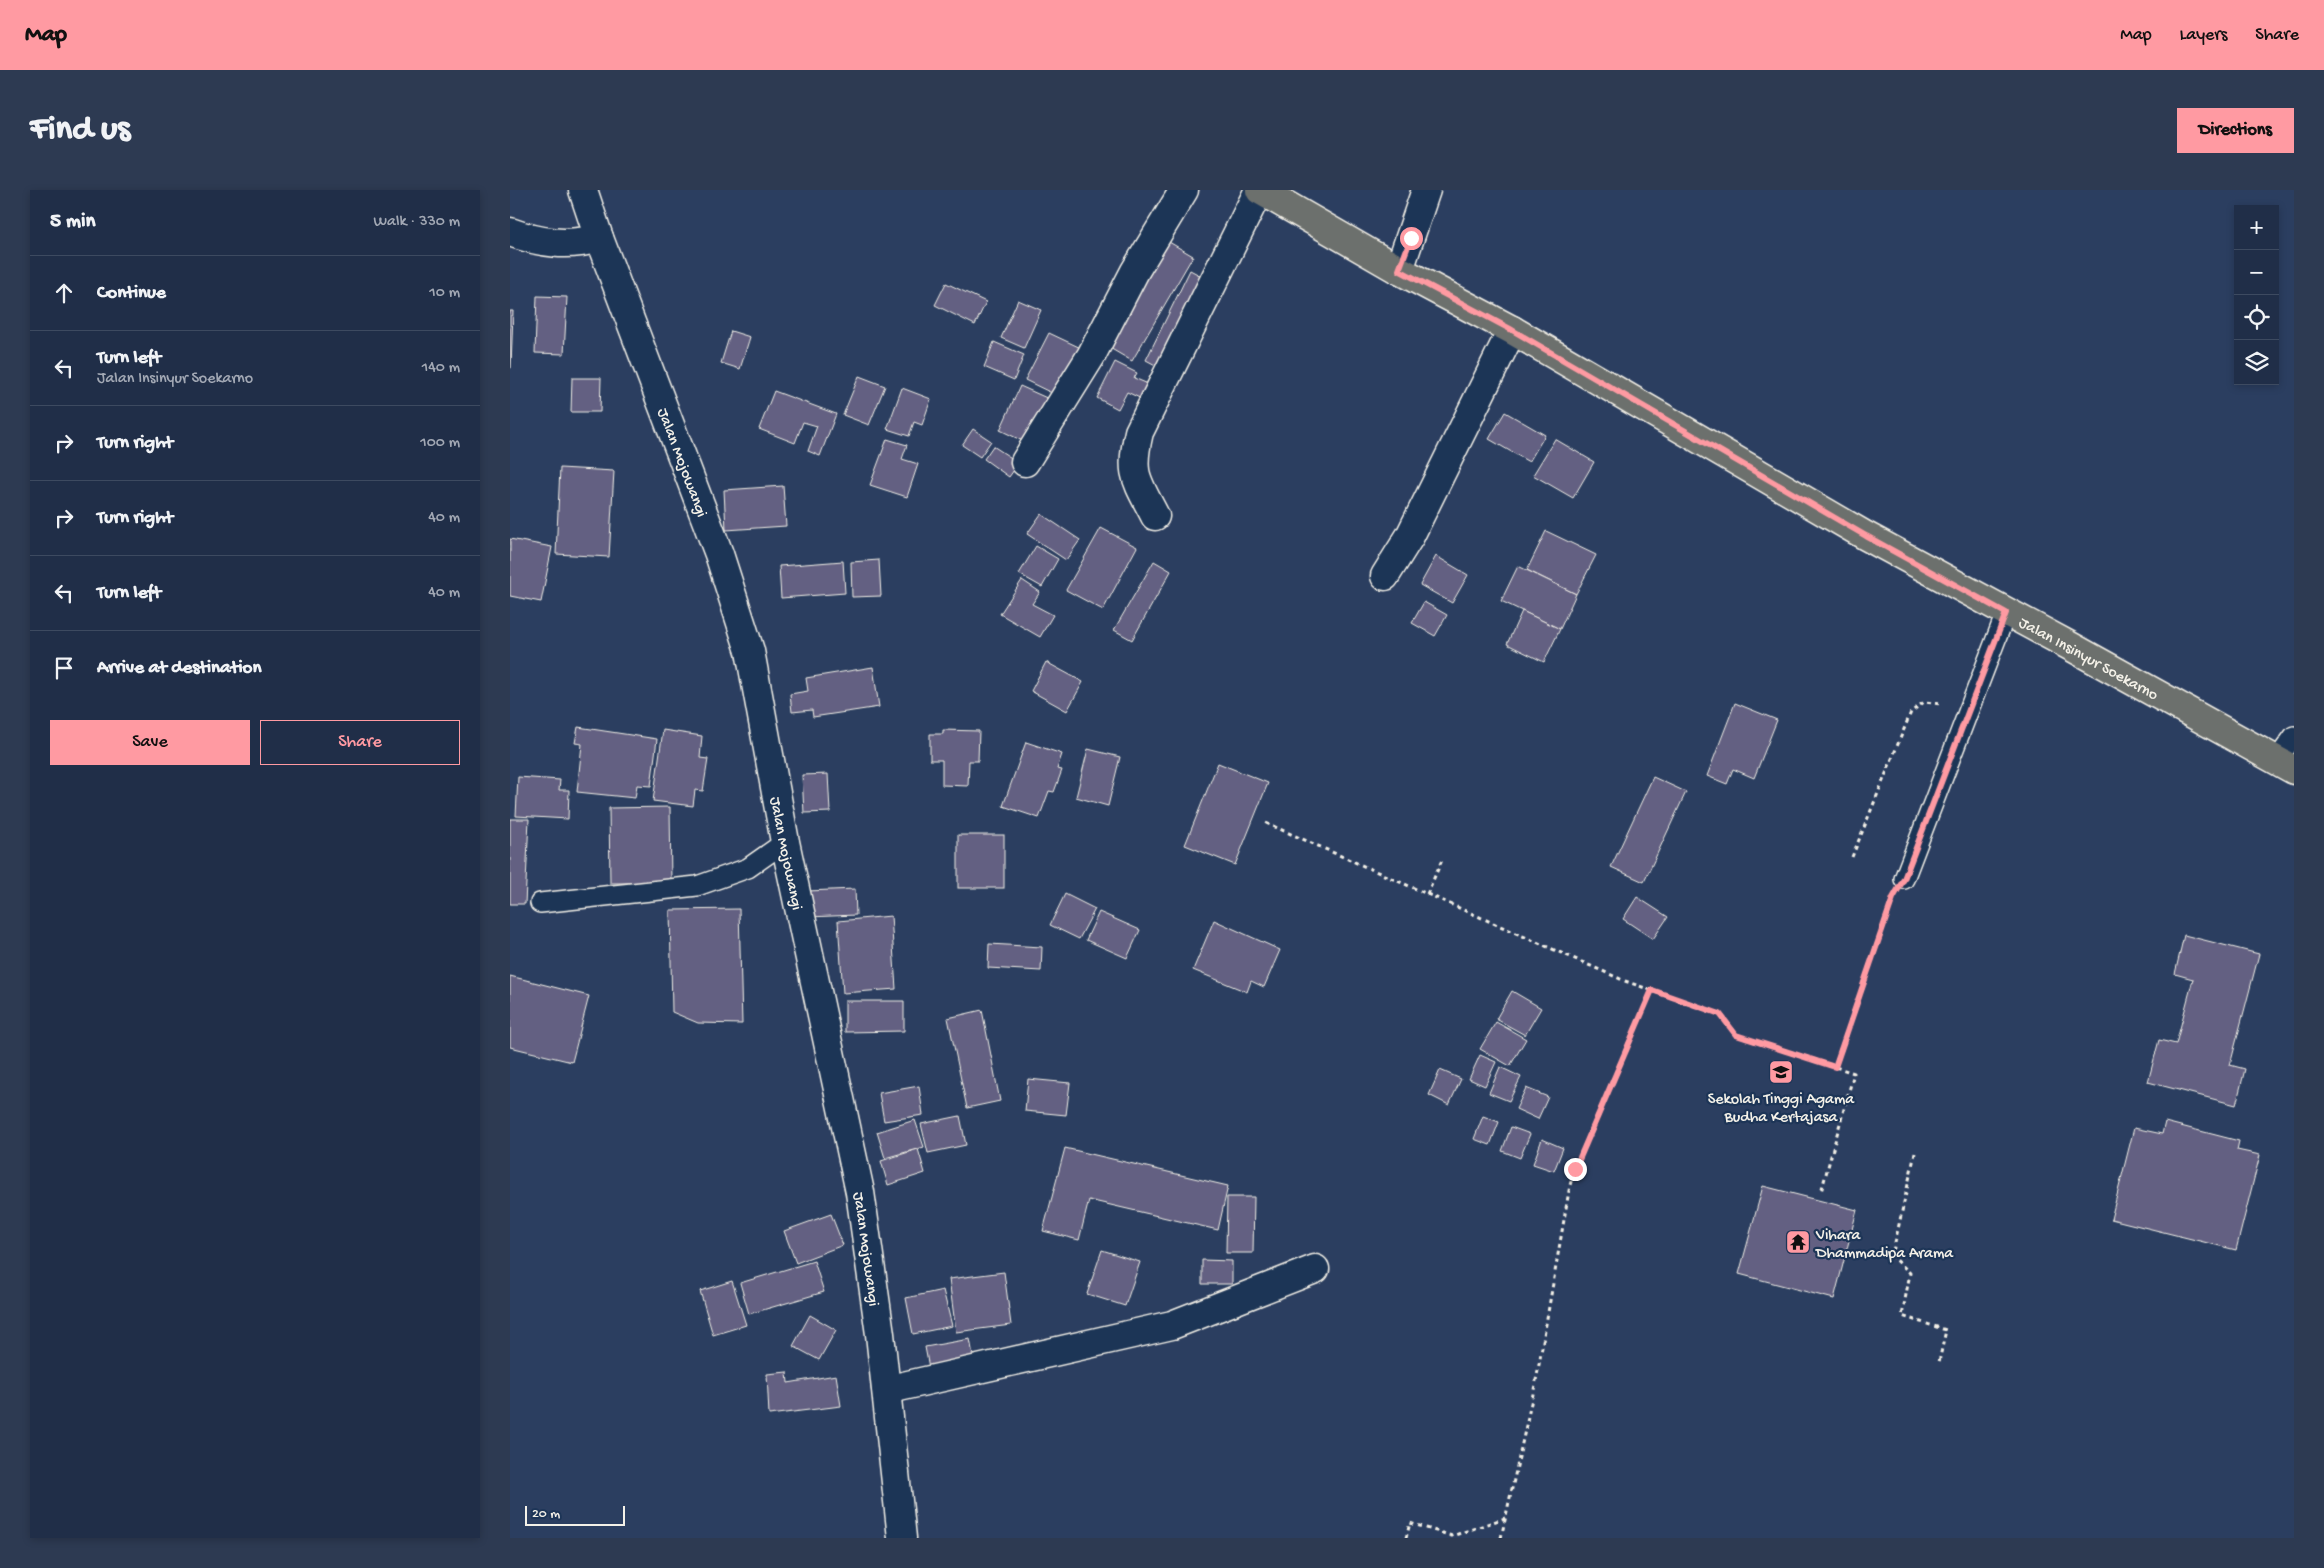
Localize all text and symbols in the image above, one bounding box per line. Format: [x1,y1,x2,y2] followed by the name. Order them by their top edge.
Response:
[25,21,67,50] text: Map
[2120,25,2152,46] text: Map
[2180,25,2227,46] text: Layers
[2255,25,2299,46] text: Share
[2177,108,2294,153] button: Directions
[30,110,130,151] text: Find us
[2234,205,2279,385] map controls
[2234,205,2279,250] button: +
[50,210,95,235] text: 5 min
[373,213,460,232] text: Walk · 330 m
[1400,227,1423,250] route start
[2234,250,2279,295] button: −
[50,279,78,307] icon: ahead
[97,282,166,305] text: Continue
[429,284,460,303] text: 10 m
[2234,295,2279,340] button: locate
[2234,340,2279,385] button: layers
[97,347,161,370] text: Turn left
[50,354,78,382] icon: left
[422,359,460,378] text: 140 m
[97,370,253,389] text: Jalan Insinyur Soekarno
[651,406,710,520] street label: Jalan Mojowangi
[50,429,78,457] icon: right
[97,432,173,455] text: Turn right
[420,434,460,453] text: 100 m
[50,504,78,532] icon: right
[97,507,173,530] text: Turn right
[428,509,460,528] text: 40 m
[50,579,78,607] icon: left
[97,582,161,605] text: Turn left
[428,584,460,603] text: 40 m
[2015,614,2161,706] street label: Jalan Insinyur Soekarno
[50,654,78,682] icon: arrive
[97,657,261,680] text: Arrive at destination
[50,720,250,765] button: Save
[260,720,460,765] button: Share
[764,796,805,912] street label: Jalan Mojowangi
[1768,1059,1794,1085] school or university icon: Sekolah Tinggi Agama Budha Kertajasa
[1708,1091,1855,1128] place label: Sekolah Tinggi Agama Budha Kertajasa
[1564,1158,1587,1181] route end
[847,1191,882,1308] street label: Jalan Mojowangi
[1815,1227,1954,1264] place label: Vihara Dhammadipa Arama
[1785,1229,1811,1255] temple icon: Vihara Dhammadipa Arama
[525,1503,625,1526] scale bar
[532,1506,560,1523] text: 20 m

